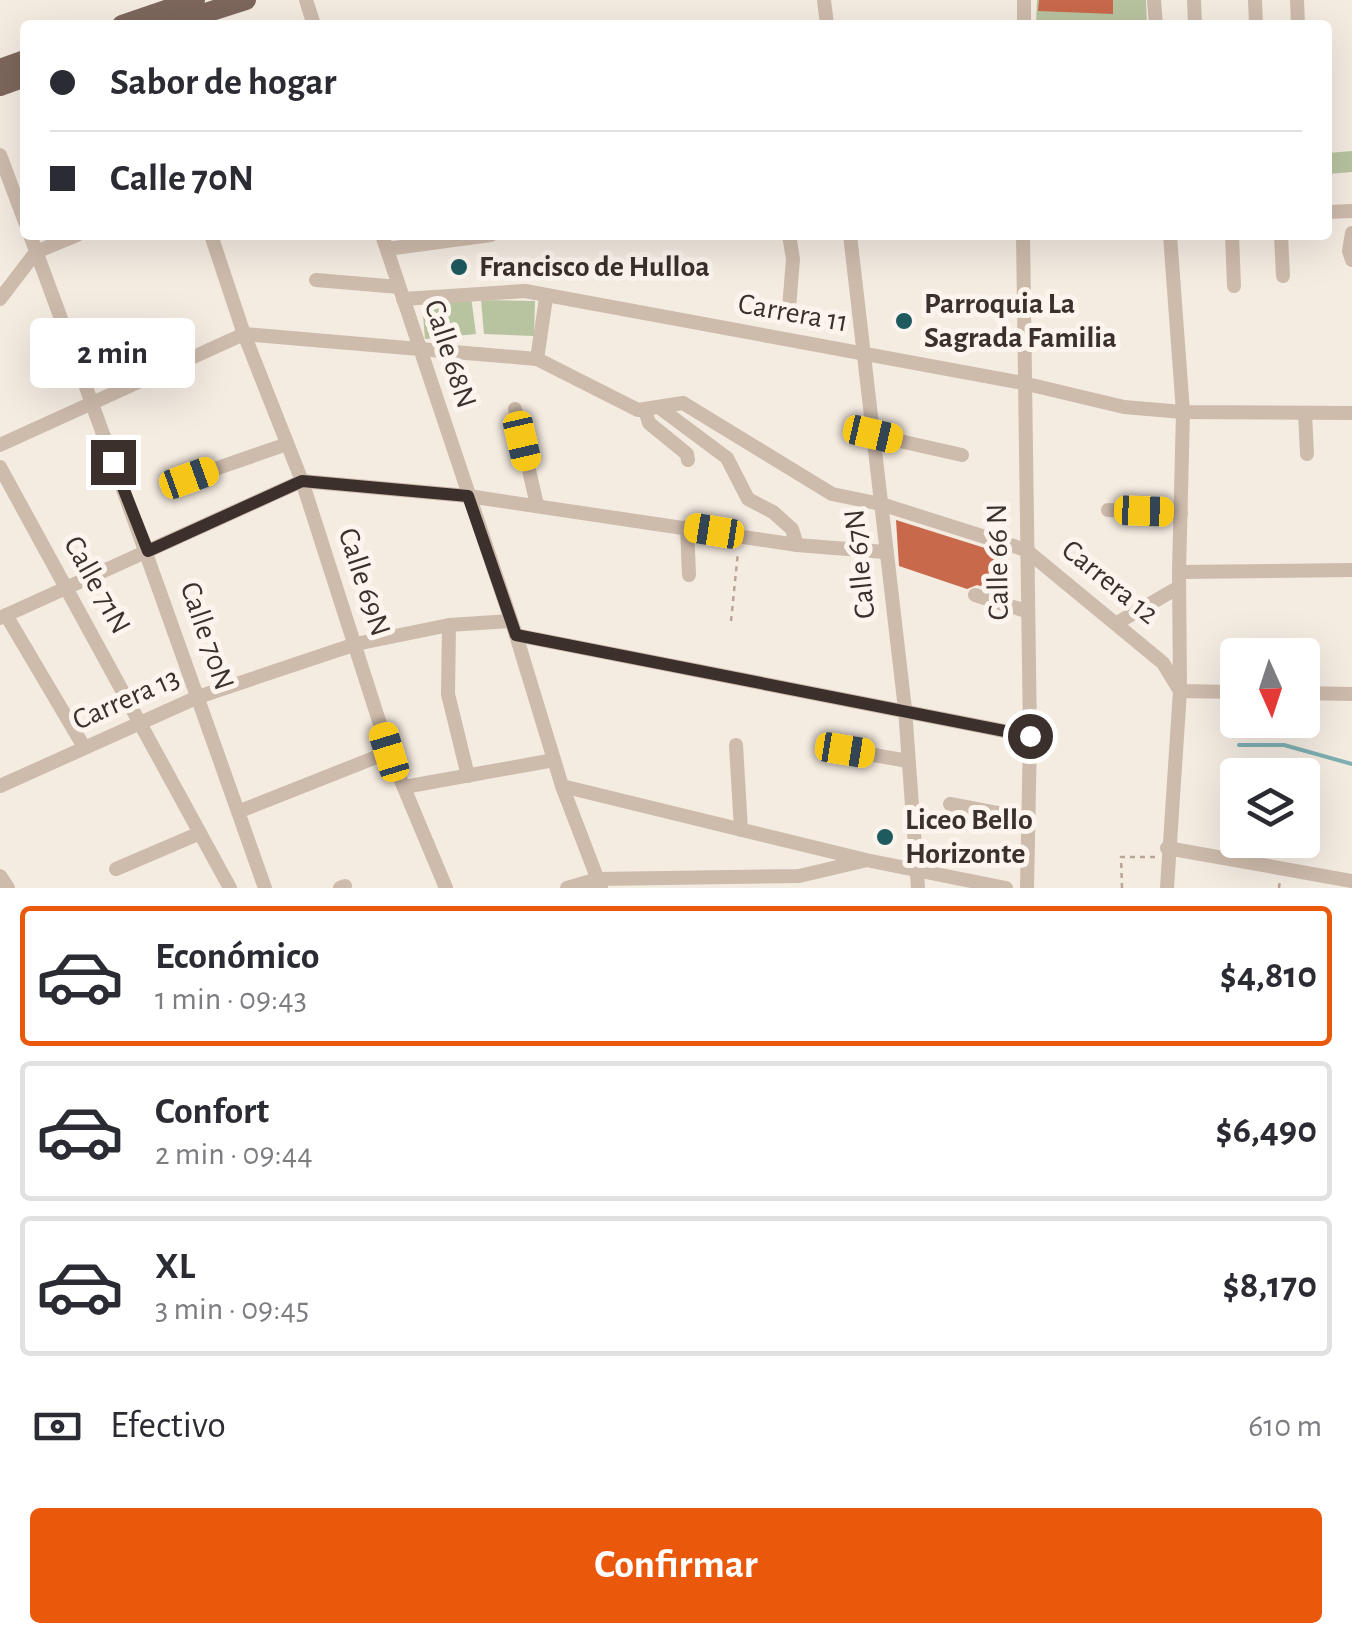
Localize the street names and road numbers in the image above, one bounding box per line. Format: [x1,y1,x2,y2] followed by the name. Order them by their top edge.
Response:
[736,289,850,337] street label: Carrera 11
[418,296,482,412] street label: Calle 68N
[982,503,1014,621] street label: Calle 66 N
[839,508,881,620] street label: Calle 67N
[332,524,396,640] street label: Calle 69N
[58,531,136,639] street label: Calle 71N
[1056,534,1164,630] street label: Carrera 12
[175,578,239,694] street label: Calle 70N
[68,662,184,736] street label: Carrera 13

